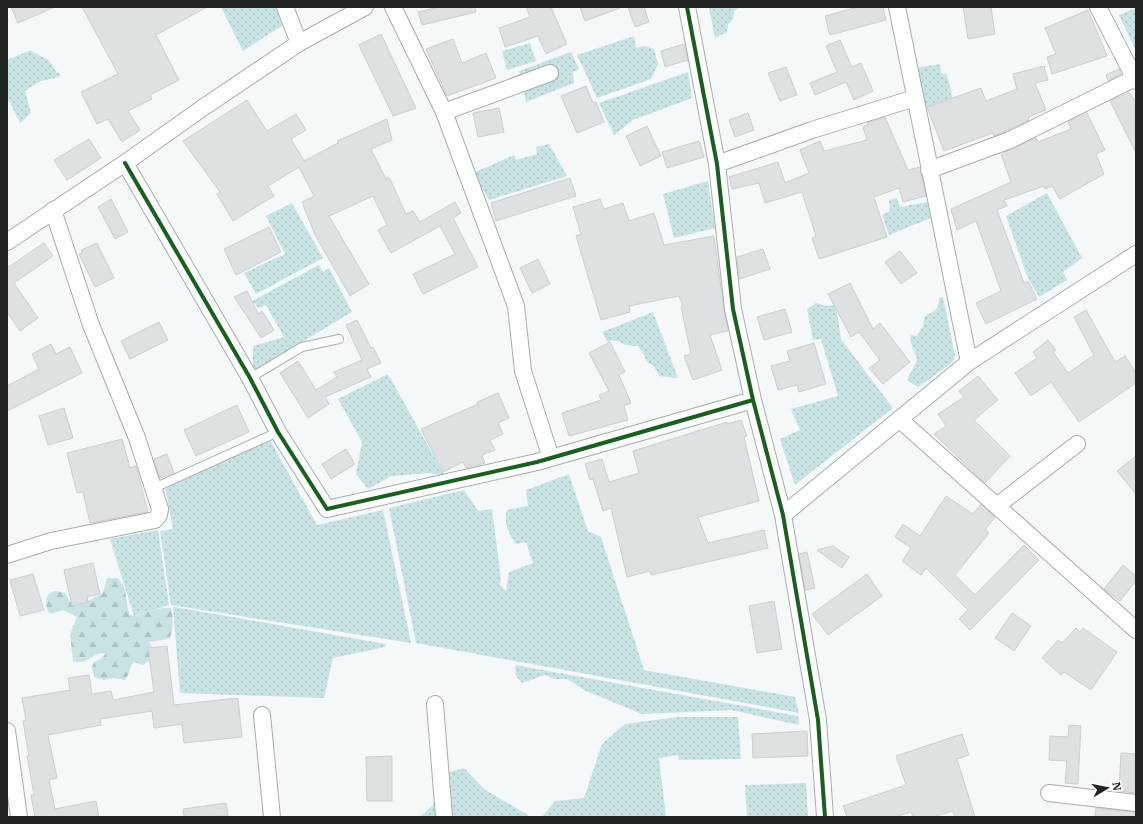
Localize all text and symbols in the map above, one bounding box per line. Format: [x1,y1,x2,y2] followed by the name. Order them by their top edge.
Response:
[1087,768,1127,808] north arrow
[1109,781,1125,792] text: N

